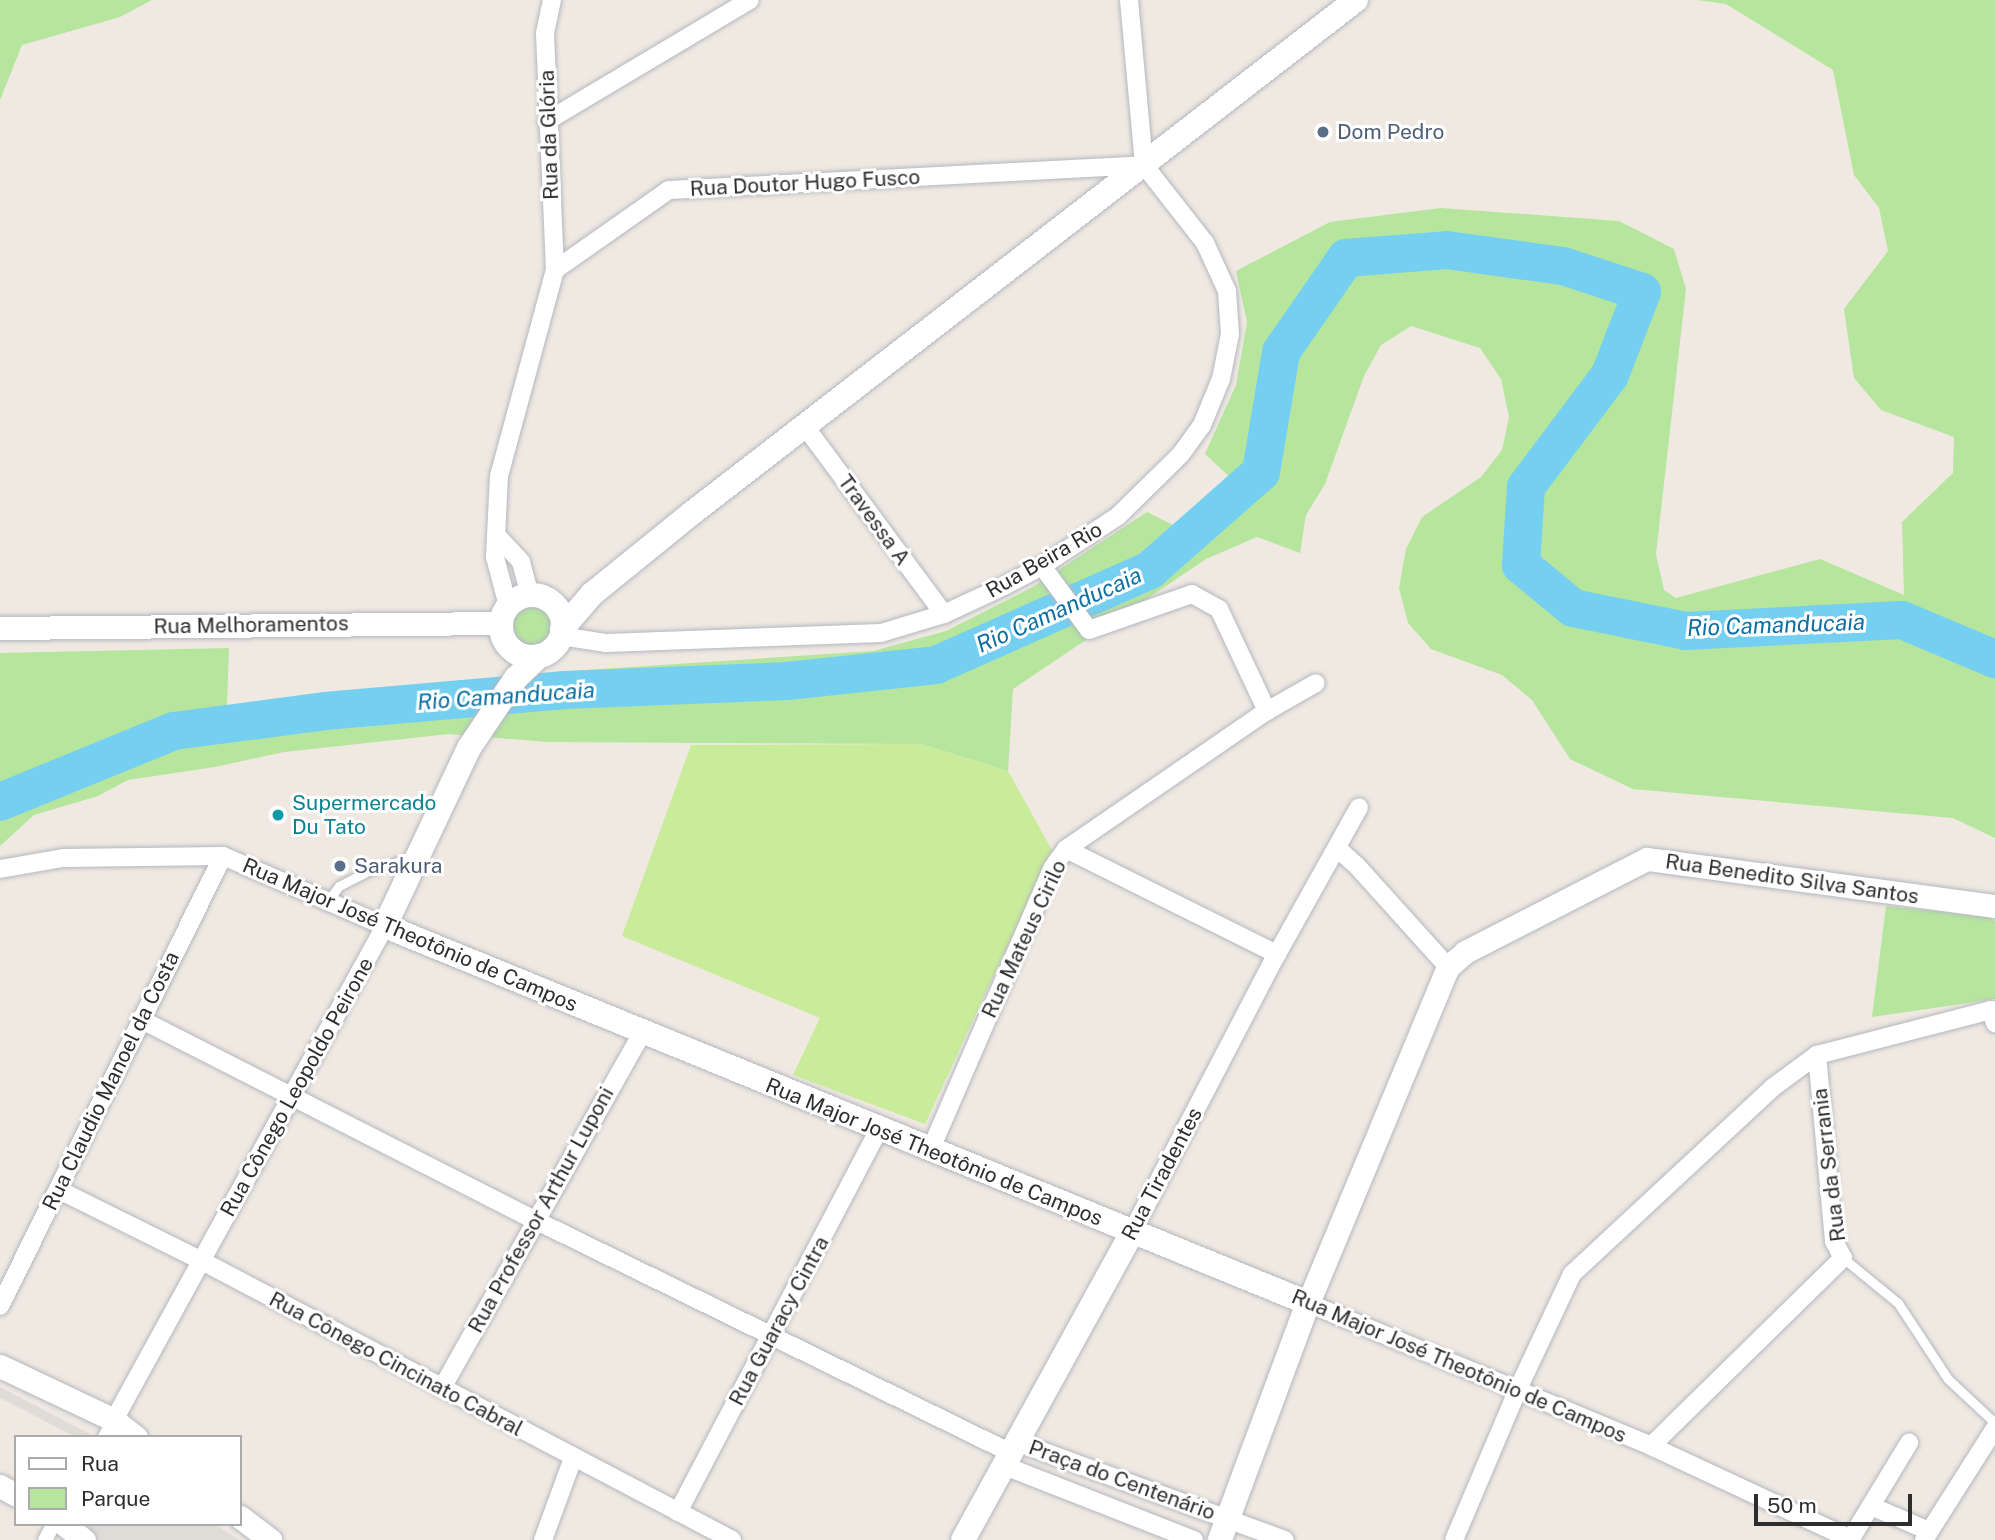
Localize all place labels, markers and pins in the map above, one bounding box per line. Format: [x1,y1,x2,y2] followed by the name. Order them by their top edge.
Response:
[1337,119,1444,145] place label: Dom Pedro
[1315,124,1331,140] marker: Dom Pedro
[292,790,436,840] place label: Supermercado Du Tato
[270,807,286,823] marker: Supermercado Du Tato
[354,853,442,879] place label: Sarakura
[332,858,348,874] marker: Sarakura

